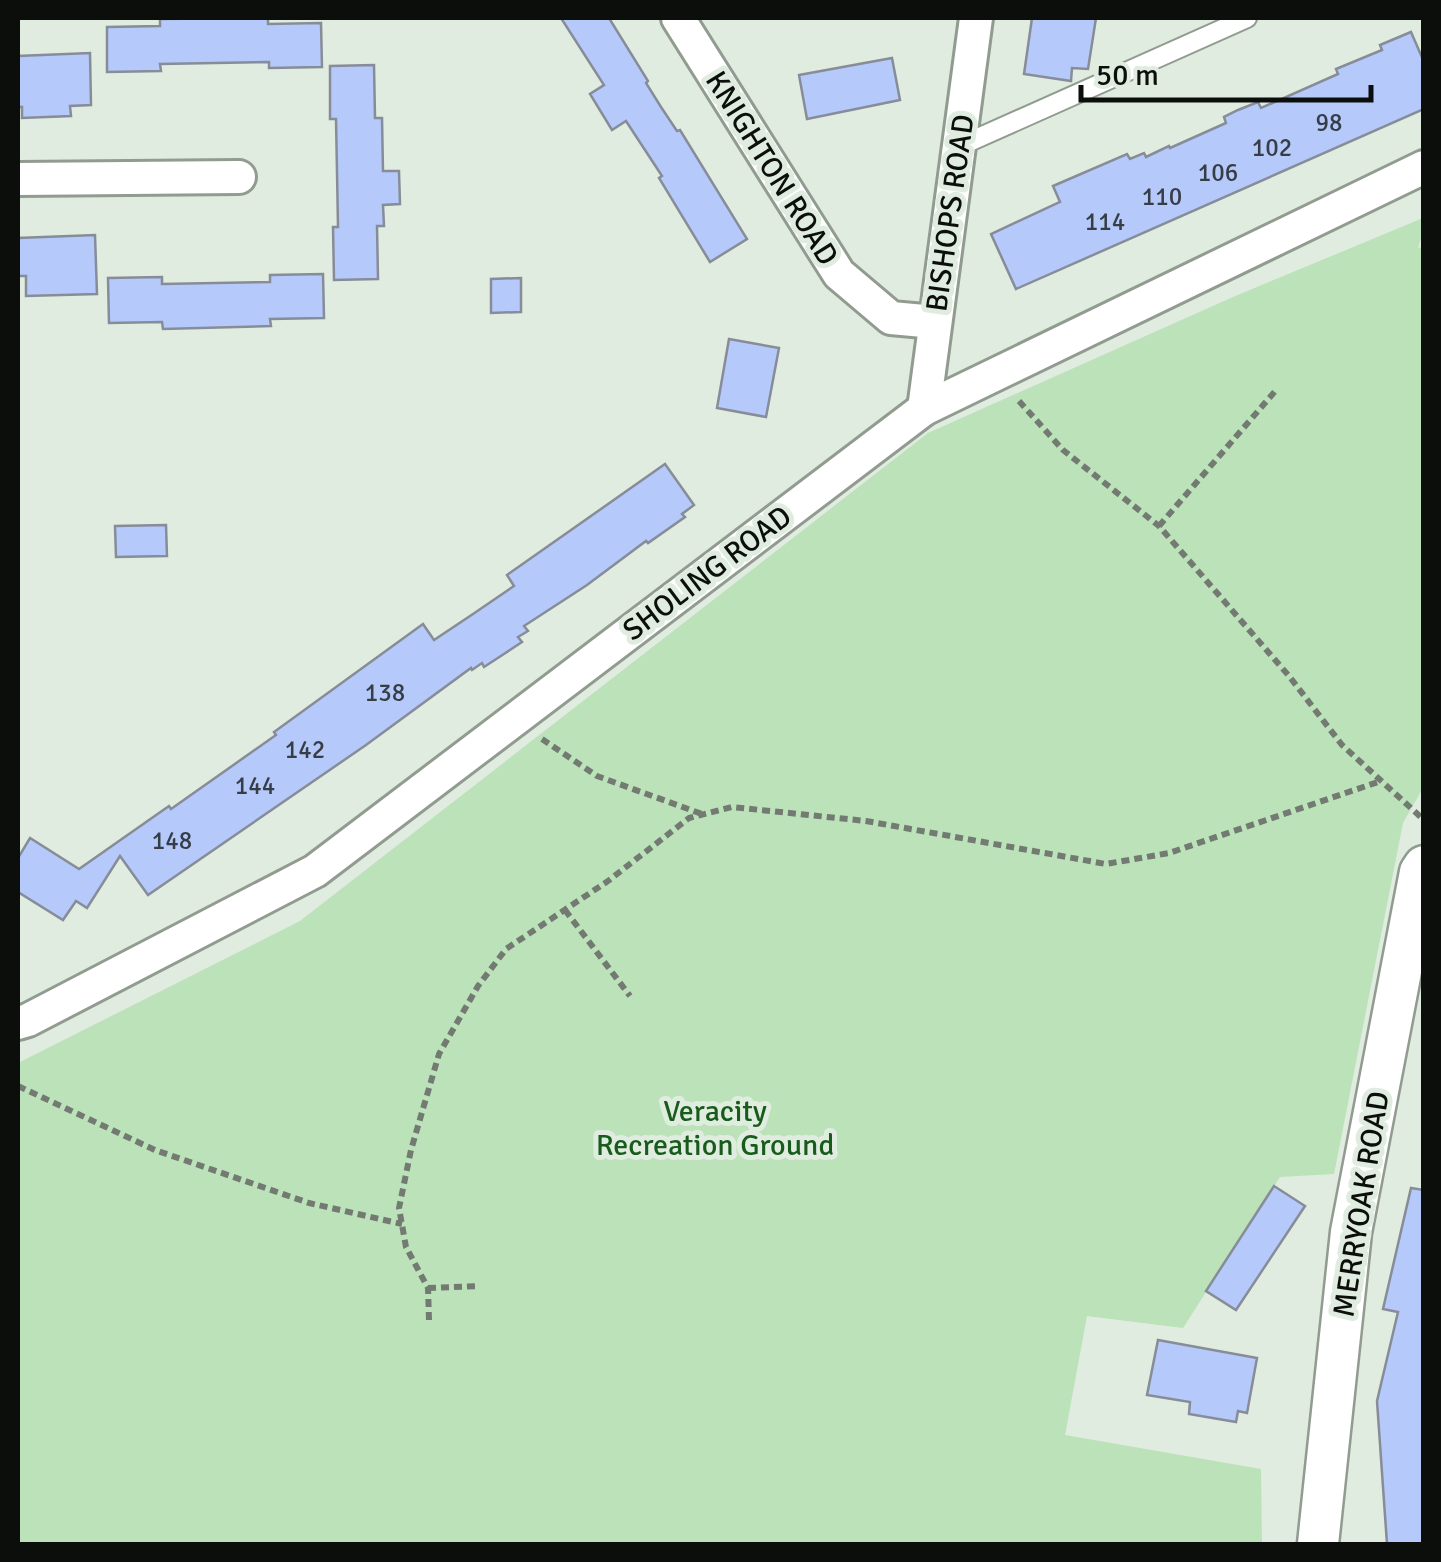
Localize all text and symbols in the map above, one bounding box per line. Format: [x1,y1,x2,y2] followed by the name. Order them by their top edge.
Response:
[1081,40,1371,102] scale bar
[1096,57,1159,94] text: 50 m
[697,64,846,272] street label: KNIGHTON ROAD
[1315,107,1343,138] house number: 98
[918,112,983,314] street label: BISHOPS ROAD
[1252,132,1292,163] house number: 102
[1198,157,1238,188] house number: 106
[1142,181,1182,212] house number: 110
[1085,206,1125,237] house number: 114
[616,498,799,649] street label: SHOLING ROAD
[365,677,405,708] house number: 138
[285,734,325,765] house number: 142
[235,770,275,801] house number: 144
[152,825,192,856] house number: 148
[1325,1089,1398,1320] street label: MERRYOAK ROAD
[596,1093,834,1164] park label: Veracity Recreation Ground

